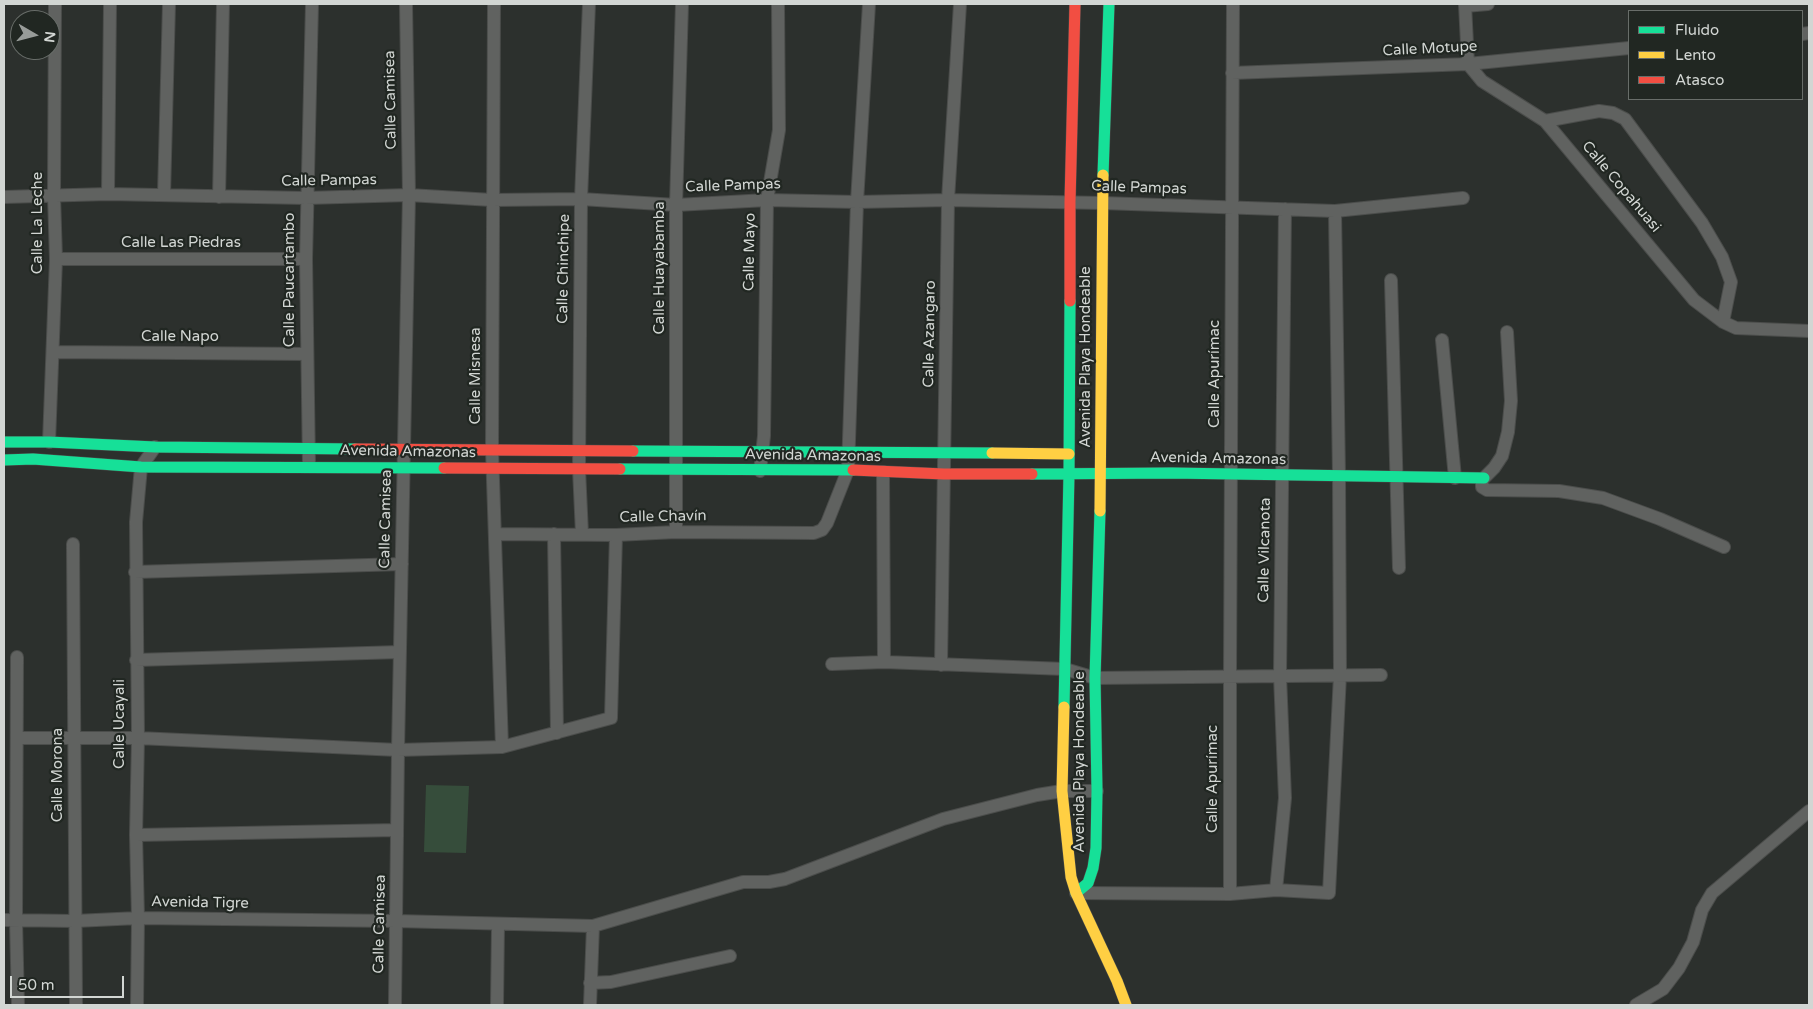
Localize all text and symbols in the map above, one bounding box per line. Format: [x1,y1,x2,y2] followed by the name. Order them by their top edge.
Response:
[10,10,60,60] north arrow
[1628,10,1803,100] legend
[1675,21,1719,39] text: Fluido
[40,30,59,44] text: N
[1382,38,1478,60] street label: Calle Motupe
[1675,46,1716,64] text: Lento
[381,50,401,150] street label: Calle Camisea
[1675,71,1724,89] text: Atasco
[1578,138,1664,236] street label: Calle Copahuasi
[281,171,377,191] street label: Calle Pampas
[29,172,47,274] street label: Calle La Leche
[685,175,781,197] street label: Calle Pampas
[1091,177,1187,199] street label: Calle Pampas
[651,201,669,335] street label: Calle Huayabamba
[281,213,299,347] street label: Calle Paucartambo
[740,213,760,291] street label: Calle Mayo
[554,214,574,324] street label: Calle Chinchipe
[121,234,241,252] street label: Calle Las Piedras
[1077,266,1095,448] street label: Avenida Playa Hondeable
[920,280,940,388] street label: Calle Azangaro
[1206,320,1224,428] street label: Calle Apurímac
[467,327,485,425] street label: Calle Misnesa
[141,328,219,346] street label: Calle Napo
[340,442,476,462] street label: Avenida Amazonas
[745,446,881,466] street label: Avenida Amazonas
[1150,449,1286,469] street label: Avenida Amazonas
[376,469,396,569] street label: Calle Camisea
[1255,497,1275,603] street label: Calle Vilcanota
[619,507,707,527] street label: Calle Chavín
[1071,671,1089,853] street label: Avenida Playa Hondeable
[111,679,129,769] street label: Calle Ucayali
[1204,725,1222,833] street label: Calle Apurímac
[49,728,67,822] street label: Calle Morona
[370,874,390,974] street label: Calle Camisea
[151,893,249,913] street label: Avenida Tigre
[12,966,126,998] scale bar
[18,976,55,994] text: 50 m

